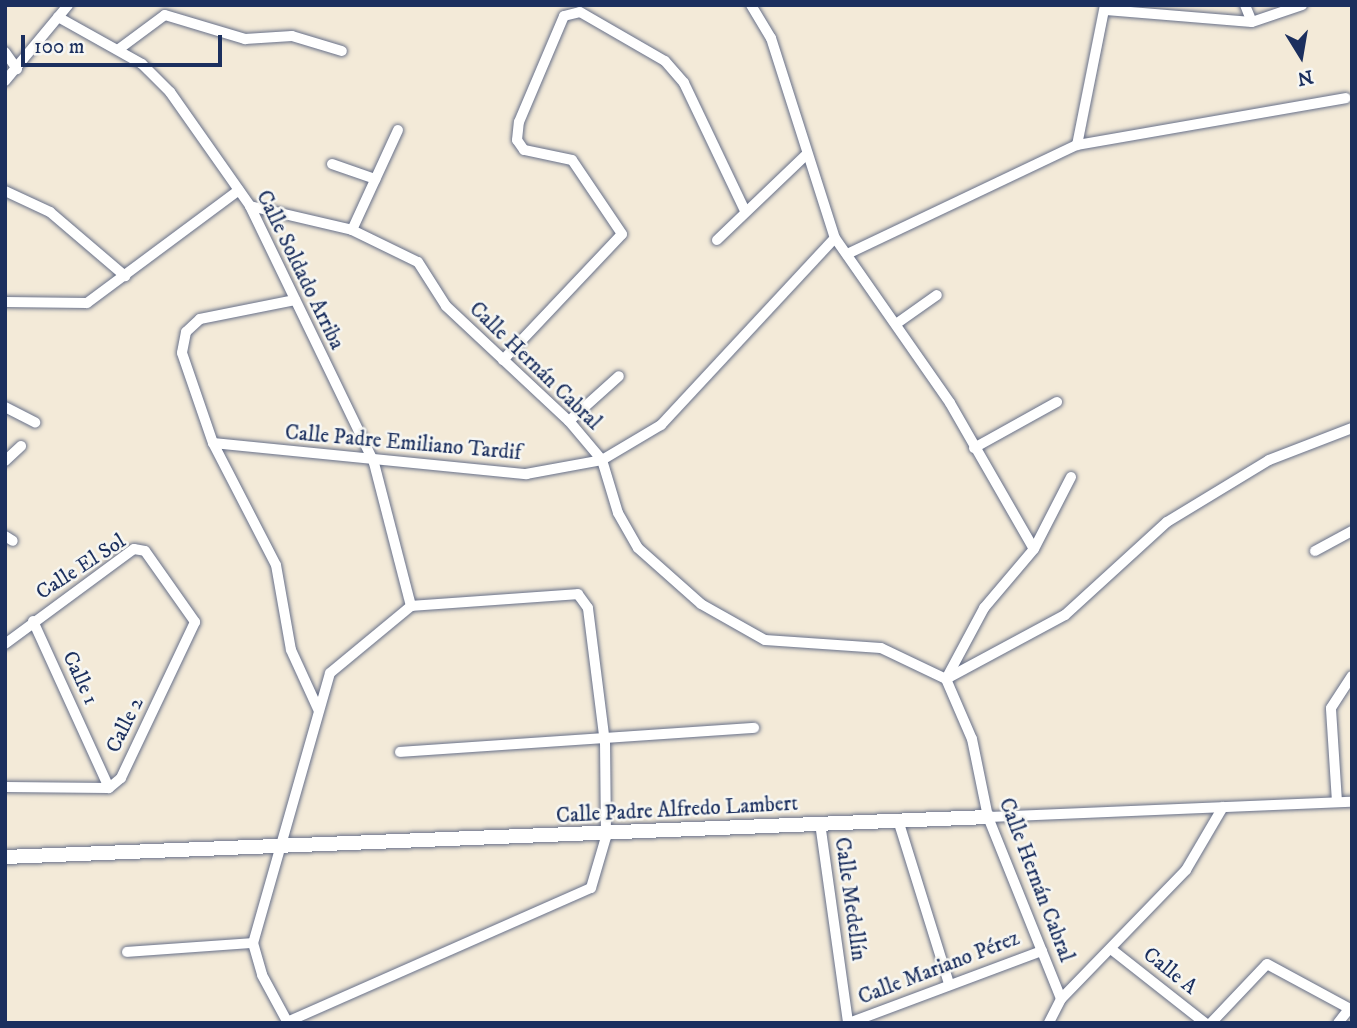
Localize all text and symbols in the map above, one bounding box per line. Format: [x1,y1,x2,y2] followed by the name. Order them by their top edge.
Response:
[24,21,226,65] scale bar
[1266,21,1336,91] north arrow
[34,34,85,60] text: 100 m
[1295,64,1315,90] text: N
[251,186,349,354] street label: Calle Soldado Arriba
[464,297,606,435] street label: Calle Hernán Cabral
[284,420,522,466] street label: Calle Padre Emiliano Tardif
[31,529,131,605] street label: Calle El Sol
[57,647,103,709] street label: Calle 1
[101,693,149,757] street label: Calle 2
[555,791,799,829] street label: Calle Padre Alfredo Lambert
[993,794,1079,966] street label: Calle Hernán Cabral
[829,836,871,962] street label: Calle Medellín
[855,926,1023,1010] street label: Calle Mariano Pérez
[1138,942,1202,1000] street label: Calle A

